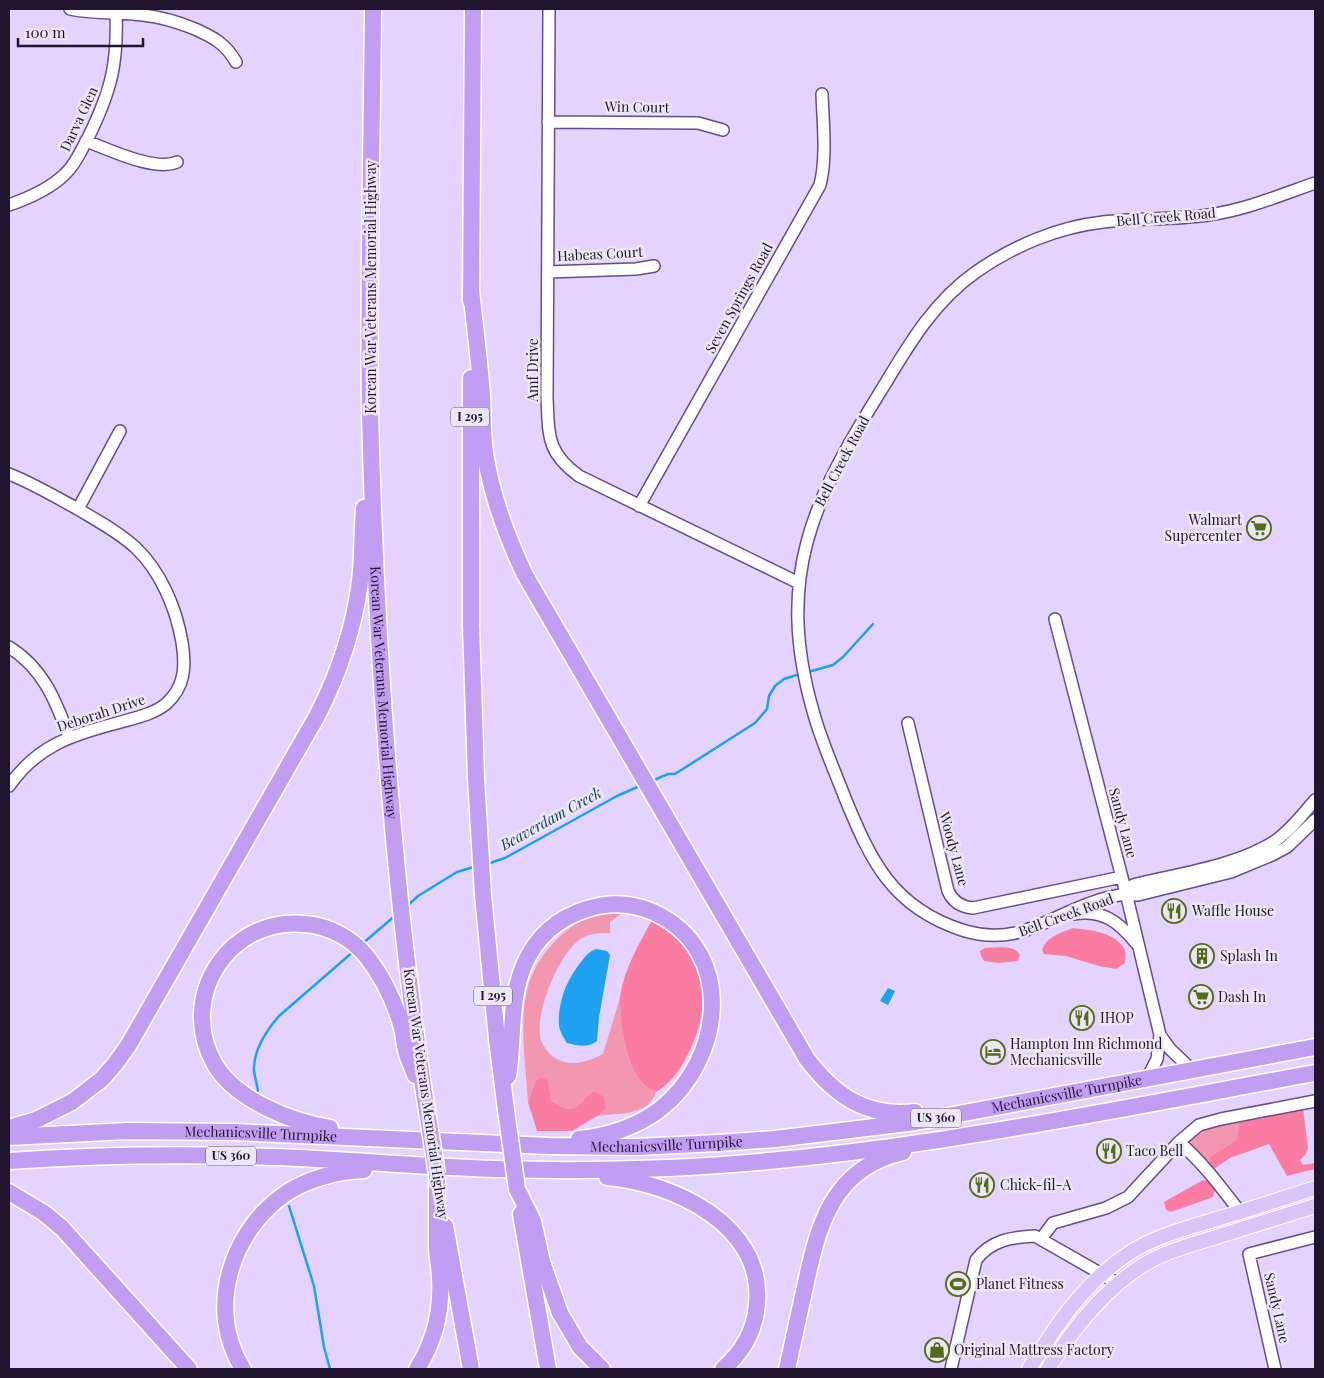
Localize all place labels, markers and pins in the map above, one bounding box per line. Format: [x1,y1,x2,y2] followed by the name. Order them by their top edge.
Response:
[1165,510,1243,545] place label: Walmart Supercenter
[1246,515,1272,541] supermarket icon: Walmart Supercenter
[1161,898,1187,924] restaurant icon: Waffle House
[1191,901,1274,920] place label: Waffle House
[1189,943,1215,969] building icon: Splash In
[1220,946,1278,965] place label: Splash In
[1188,984,1214,1010] supermarket icon: Dash In
[1218,987,1267,1006] place label: Dash In
[1069,1005,1095,1031] restaurant icon: IHOP
[1100,1008,1134,1027] place label: IHOP
[1010,1034,1162,1069] place label: Hampton Inn Richmond Mechanicsville
[980,1039,1006,1065] hotel icon: Hampton Inn Richmond Mechanicsville
[1096,1138,1122,1164] restaurant icon: Taco Bell
[1126,1141,1183,1160] place label: Taco Bell
[969,1172,995,1198] restaurant icon: Chick-fil-A
[1000,1175,1072,1194] place label: Chick-fil-A
[945,1271,971,1297] sports icon: Planet Fitness
[976,1274,1064,1293] place label: Planet Fitness
[924,1337,950,1363] shop icon: Original Mattress Factory
[954,1340,1114,1359] place label: Original Mattress Factory

